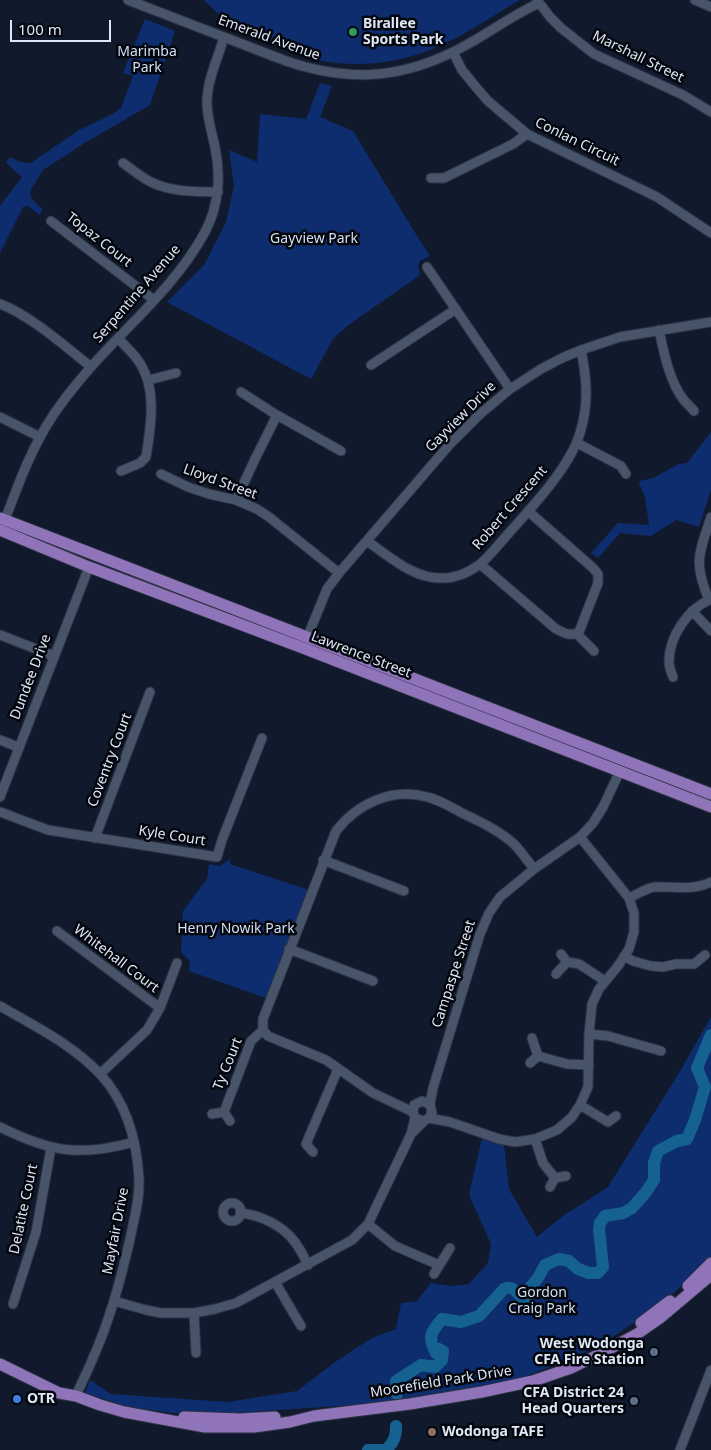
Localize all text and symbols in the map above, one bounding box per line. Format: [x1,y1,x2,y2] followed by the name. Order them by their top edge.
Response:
[12,10,114,42] scale bar
[216,12,322,64] street label: Emerald Avenue
[363,16,443,48] place label: Birallee Sports Park
[18,19,62,39] text: 100 m
[347,26,359,38] marker: Birallee Sports Park
[590,28,686,86] street label: Marshall Street
[117,44,177,76] park label: Marimba Park
[532,114,622,170] street label: Conlan Circuit
[63,209,135,271] street label: Topaz Court
[270,231,358,247] park label: Gayview Park
[90,241,184,347] street label: Serpentine Avenue
[422,378,500,456] street label: Gayview Drive
[181,461,259,503] street label: Lloyd Street
[469,463,551,553] street label: Robert Crescent
[309,628,413,682] street label: Lawrence Street
[7,632,55,722] street label: Dundee Drive
[84,711,136,809] street label: Coventry Court
[137,822,207,850] street label: Kyle Court
[429,918,479,1030] street label: Campaspe Street
[70,921,162,997] street label: Whitehall Court
[177,921,295,937] park label: Henry Nowik Park
[210,1035,246,1093] street label: Ty Court
[6,1162,42,1256] street label: Delatite Court
[99,1186,133,1276] street label: Mayfair Drive
[508,1285,576,1318] park label: Gordon Craig Park
[534,1336,644,1368] place label: West Wodonga CFA Fire Station
[648,1346,660,1358] marker: West Wodonga CFA Fire Station
[369,1363,513,1401] street label: Moorefield Park Drive
[522,1385,624,1418] place label: CFA District 24 Head Quarters
[27,1391,55,1407] place label: OTR
[11,1393,23,1405] marker: OTR
[628,1395,640,1407] marker: CFA District 24 Head Quarters
[442,1424,544,1440] place label: Wodonga TAFE
[426,1426,438,1438] marker: Wodonga TAFE

